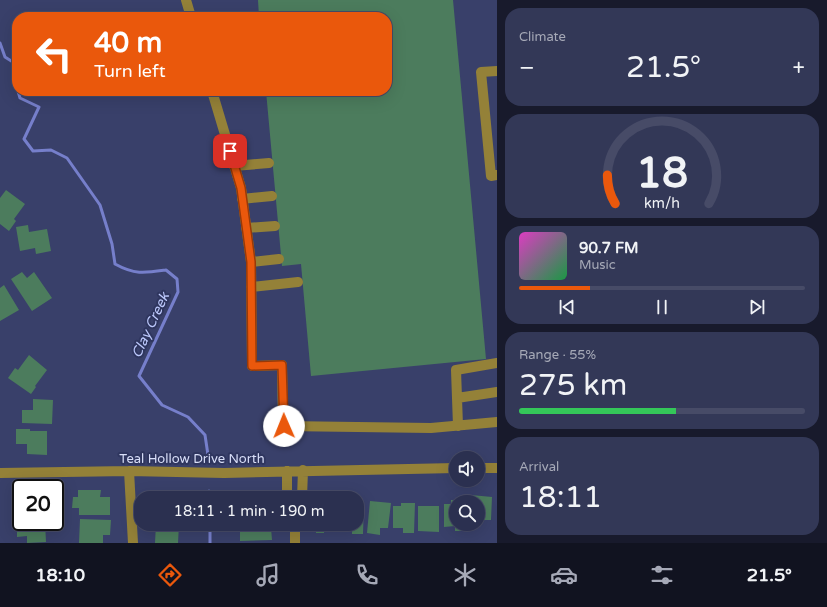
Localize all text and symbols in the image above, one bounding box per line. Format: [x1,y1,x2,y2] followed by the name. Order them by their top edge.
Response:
[94,26,162,60] text: 40 m
[28,28,80,80] icon: left
[519,29,566,45] text: Climate
[626,49,701,86] text: 21.5°
[519,55,535,81] text: −
[793,55,805,81] text: +
[94,60,166,82] text: Turn left
[213,134,247,168] pin
[219,140,241,162] icon: arrive
[636,149,688,199] text: 18
[644,194,680,211] text: km/h
[579,239,639,257] text: 90.7 FM
[579,257,616,273] text: Music
[128,288,174,361] water label: Clay Creek
[556,296,578,318] icon: previous
[651,296,673,318] icon: pause
[746,296,768,318] icon: next
[519,347,596,363] text: Range · 55%
[519,367,627,404] text: 275 km
[263,405,305,447] position arrow
[119,451,265,467] street label: Teal Hollow Drive North
[449,451,485,531] map controls
[449,451,485,487] button: sound
[519,459,559,475] text: Arrival
[12,479,64,531] speed limit sign: 20
[519,479,602,516] text: 18:11
[449,495,485,531] button: search
[174,502,324,520] text: 18:11 · 1 min · 190 m
[156,561,184,589] icon: directions
[254,561,282,589] icon: music
[353,561,381,589] icon: phone
[451,561,479,589] icon: climate
[550,561,578,589] icon: car
[648,561,676,589] icon: filters
[35,564,85,586] text: 18:10
[747,564,792,586] text: 21.5°

